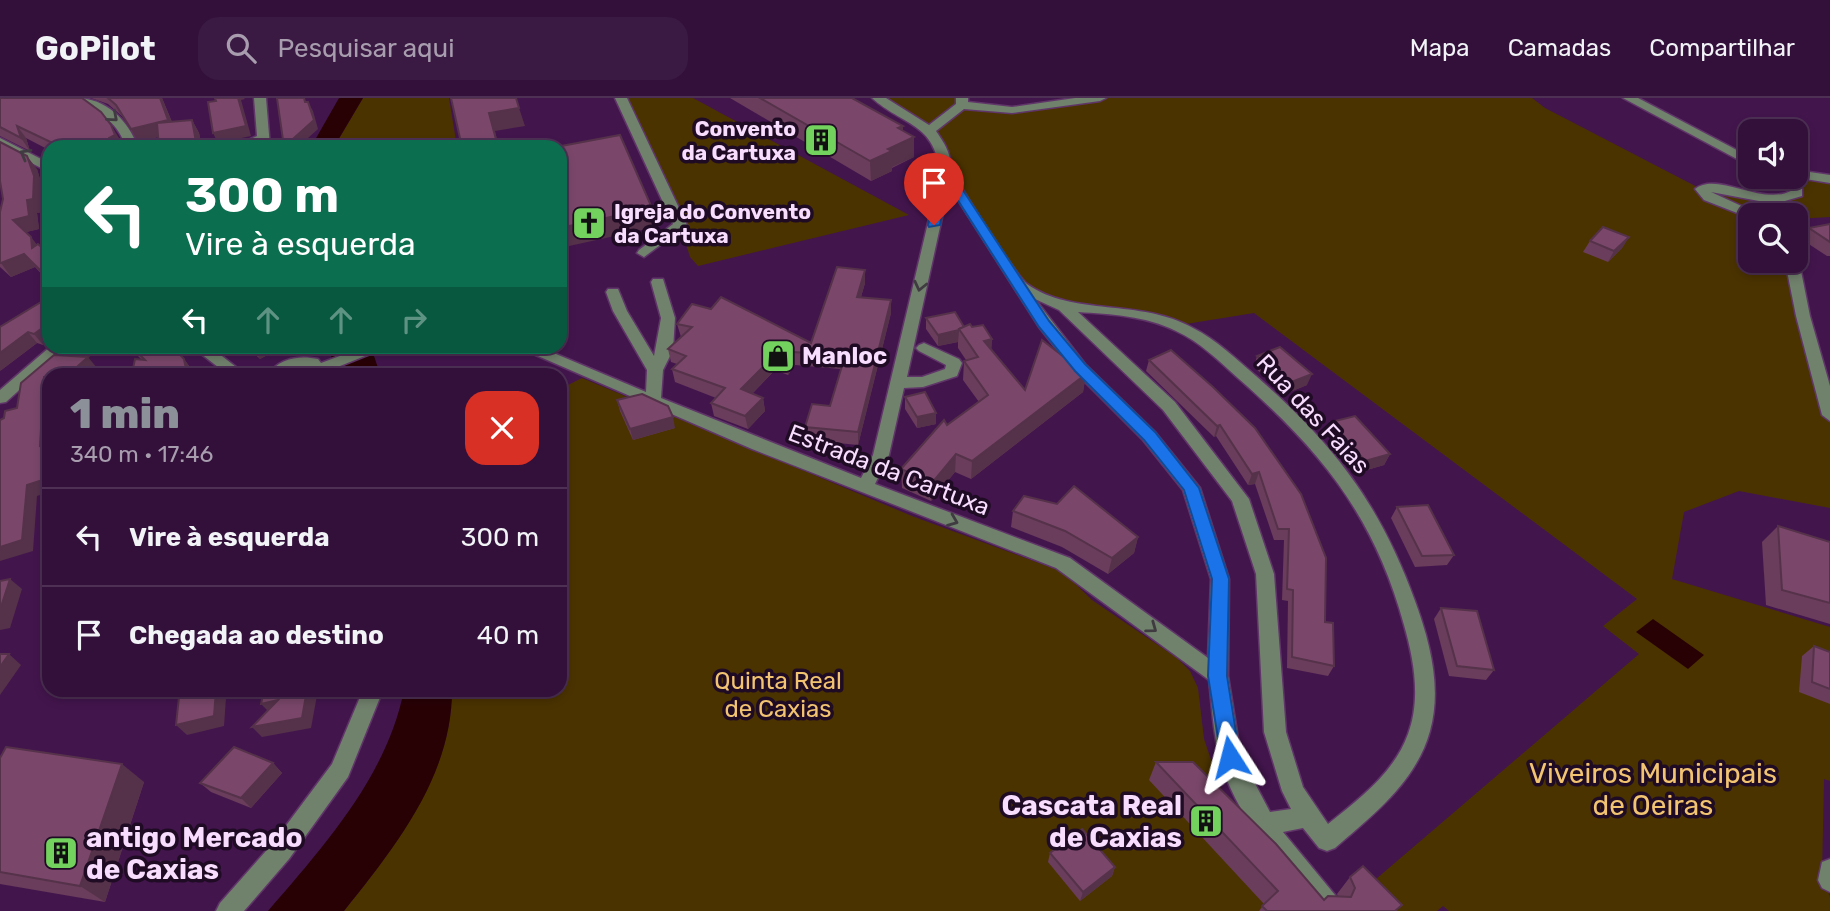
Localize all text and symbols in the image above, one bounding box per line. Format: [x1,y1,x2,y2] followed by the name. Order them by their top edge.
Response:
[198,17,688,80] search box
[35,29,156,68] text: GoPilot
[222,29,260,67] icon: search
[278,33,454,64] text: Pesquisar aqui
[1410,34,1470,62] text: Mapa
[1508,34,1611,62] text: Camadas
[1649,34,1795,62] text: Compartilhar
[105,109,118,121] one-way arrow
[681,116,796,165] place label: Convento da Cartuxa
[1738,119,1808,273] map controls
[1738,119,1808,189] button: sound
[802,121,840,159] building icon: Convento da Cartuxa
[20,149,32,162] one-way arrow
[904,153,964,225] pin
[915,164,953,202] icon: arrive
[185,166,339,224] text: 300 m
[70,168,161,259] icon: left
[614,199,811,248] place label: Igreja do Convento da Cartuxa
[1738,203,1808,273] button: search
[570,204,608,242] church icon: Igreja do Convento da Cartuxa
[185,225,416,263] text: Vire à esquerda
[913,280,928,292] one-way arrow
[176,301,214,339] icon: left
[249,301,287,339] icon: ahead
[322,301,360,339] icon: ahead
[395,301,433,339] icon: right
[759,337,797,375] shop icon: Manloc
[802,342,887,370] place label: Manloc
[1251,349,1375,479] street label: Rua das Faias
[70,389,180,439] text: 1 min
[465,391,539,465] button: close
[784,419,994,521] street label: Estrada da Cartuxa
[70,440,213,468] text: 340 m · 17:46
[946,513,958,527] one-way arrow
[70,518,108,556] icon: left
[129,522,330,553] text: Vire à esquerda
[461,522,539,553] text: 300 m
[70,616,108,654] icon: arrive
[129,620,384,651] text: Chegada ao destino
[477,620,539,651] text: 40 m
[1144,620,1157,632] one-way arrow
[714,667,842,723] park label: Quinta Real de Caxias
[1193,720,1267,794] position arrow
[1529,757,1777,822] park label: Viveiros Municipais de Oeiras
[1002,789,1182,854] place label: Cascata Real de Caxias
[1187,802,1225,840] building icon: Cascata Real de Caxias
[86,821,303,886] place label: antigo Mercado de Caxias
[42,834,80,872] building icon: antigo Mercado de Caxias

